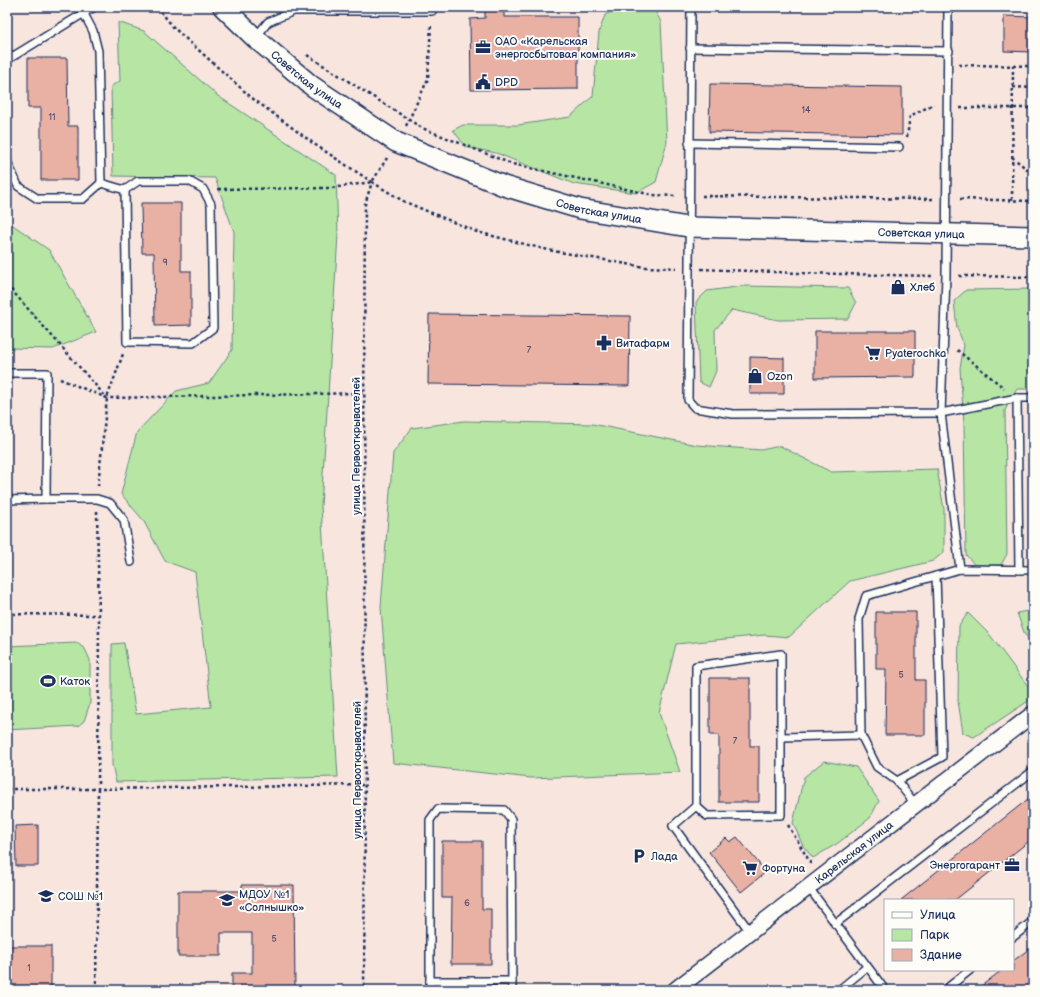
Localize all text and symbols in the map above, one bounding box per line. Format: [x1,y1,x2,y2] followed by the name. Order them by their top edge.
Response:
[495,35,636,61] place label: ОАО «Карельская энергосбытовая компания»
[474,38,492,56] office icon: ОАО «Карельская энергосбытовая компания»
[268,48,346,111] street label: Советская улица
[474,73,492,91] public building icon: DPD
[495,76,518,89] place label: DPD
[802,105,811,116] house number: 14
[49,112,55,123] house number: 11
[555,196,643,226] street label: Советская улица
[878,225,966,241] street label: Советская улица
[162,257,168,268] house number: 9
[889,278,907,296] shop icon: Хлеб
[910,281,935,294] place label: Хлеб
[595,334,613,352] pharmacy icon: Витафарм
[616,337,670,350] place label: Витафарм
[864,344,882,362] supermarket icon: Pyaterochka
[527,345,532,356] house number: 7
[885,347,946,360] place label: Pyaterochka
[746,367,764,385] shop icon: Ozon
[767,370,793,383] place label: Ozon
[350,377,363,515] street label: улица Первооткрывателей
[898,670,904,681] house number: 5
[39,672,57,690] sports icon: Каток
[60,675,90,688] place label: Каток
[351,701,364,839] street label: улица Первооткрывателей
[733,736,738,747] house number: 7
[812,818,896,886] street label: Карельская улица
[630,847,648,865] parking icon: Лада
[650,850,678,863] place label: Лада
[1003,856,1021,874] office icon: Энергогарант
[741,859,759,877] supermarket icon: Фортуна
[930,859,1000,872] place label: Энергогарант
[762,862,806,875] place label: Фортуна
[37,887,55,905] school or university icon: СОШ №1
[239,888,304,914] place label: МДОУ №1 «Солнышко»
[58,890,103,903] place label: СОШ №1
[218,891,236,909] school or university icon: МДОУ №1 «Солнышко»
[464,898,470,909] house number: 6
[884,899,1014,971] legend
[920,908,956,923] text: Улица
[920,928,950,943] text: Парк
[271,934,277,945] house number: 5
[920,948,962,963] text: Здание
[27,963,31,974] house number: 1

